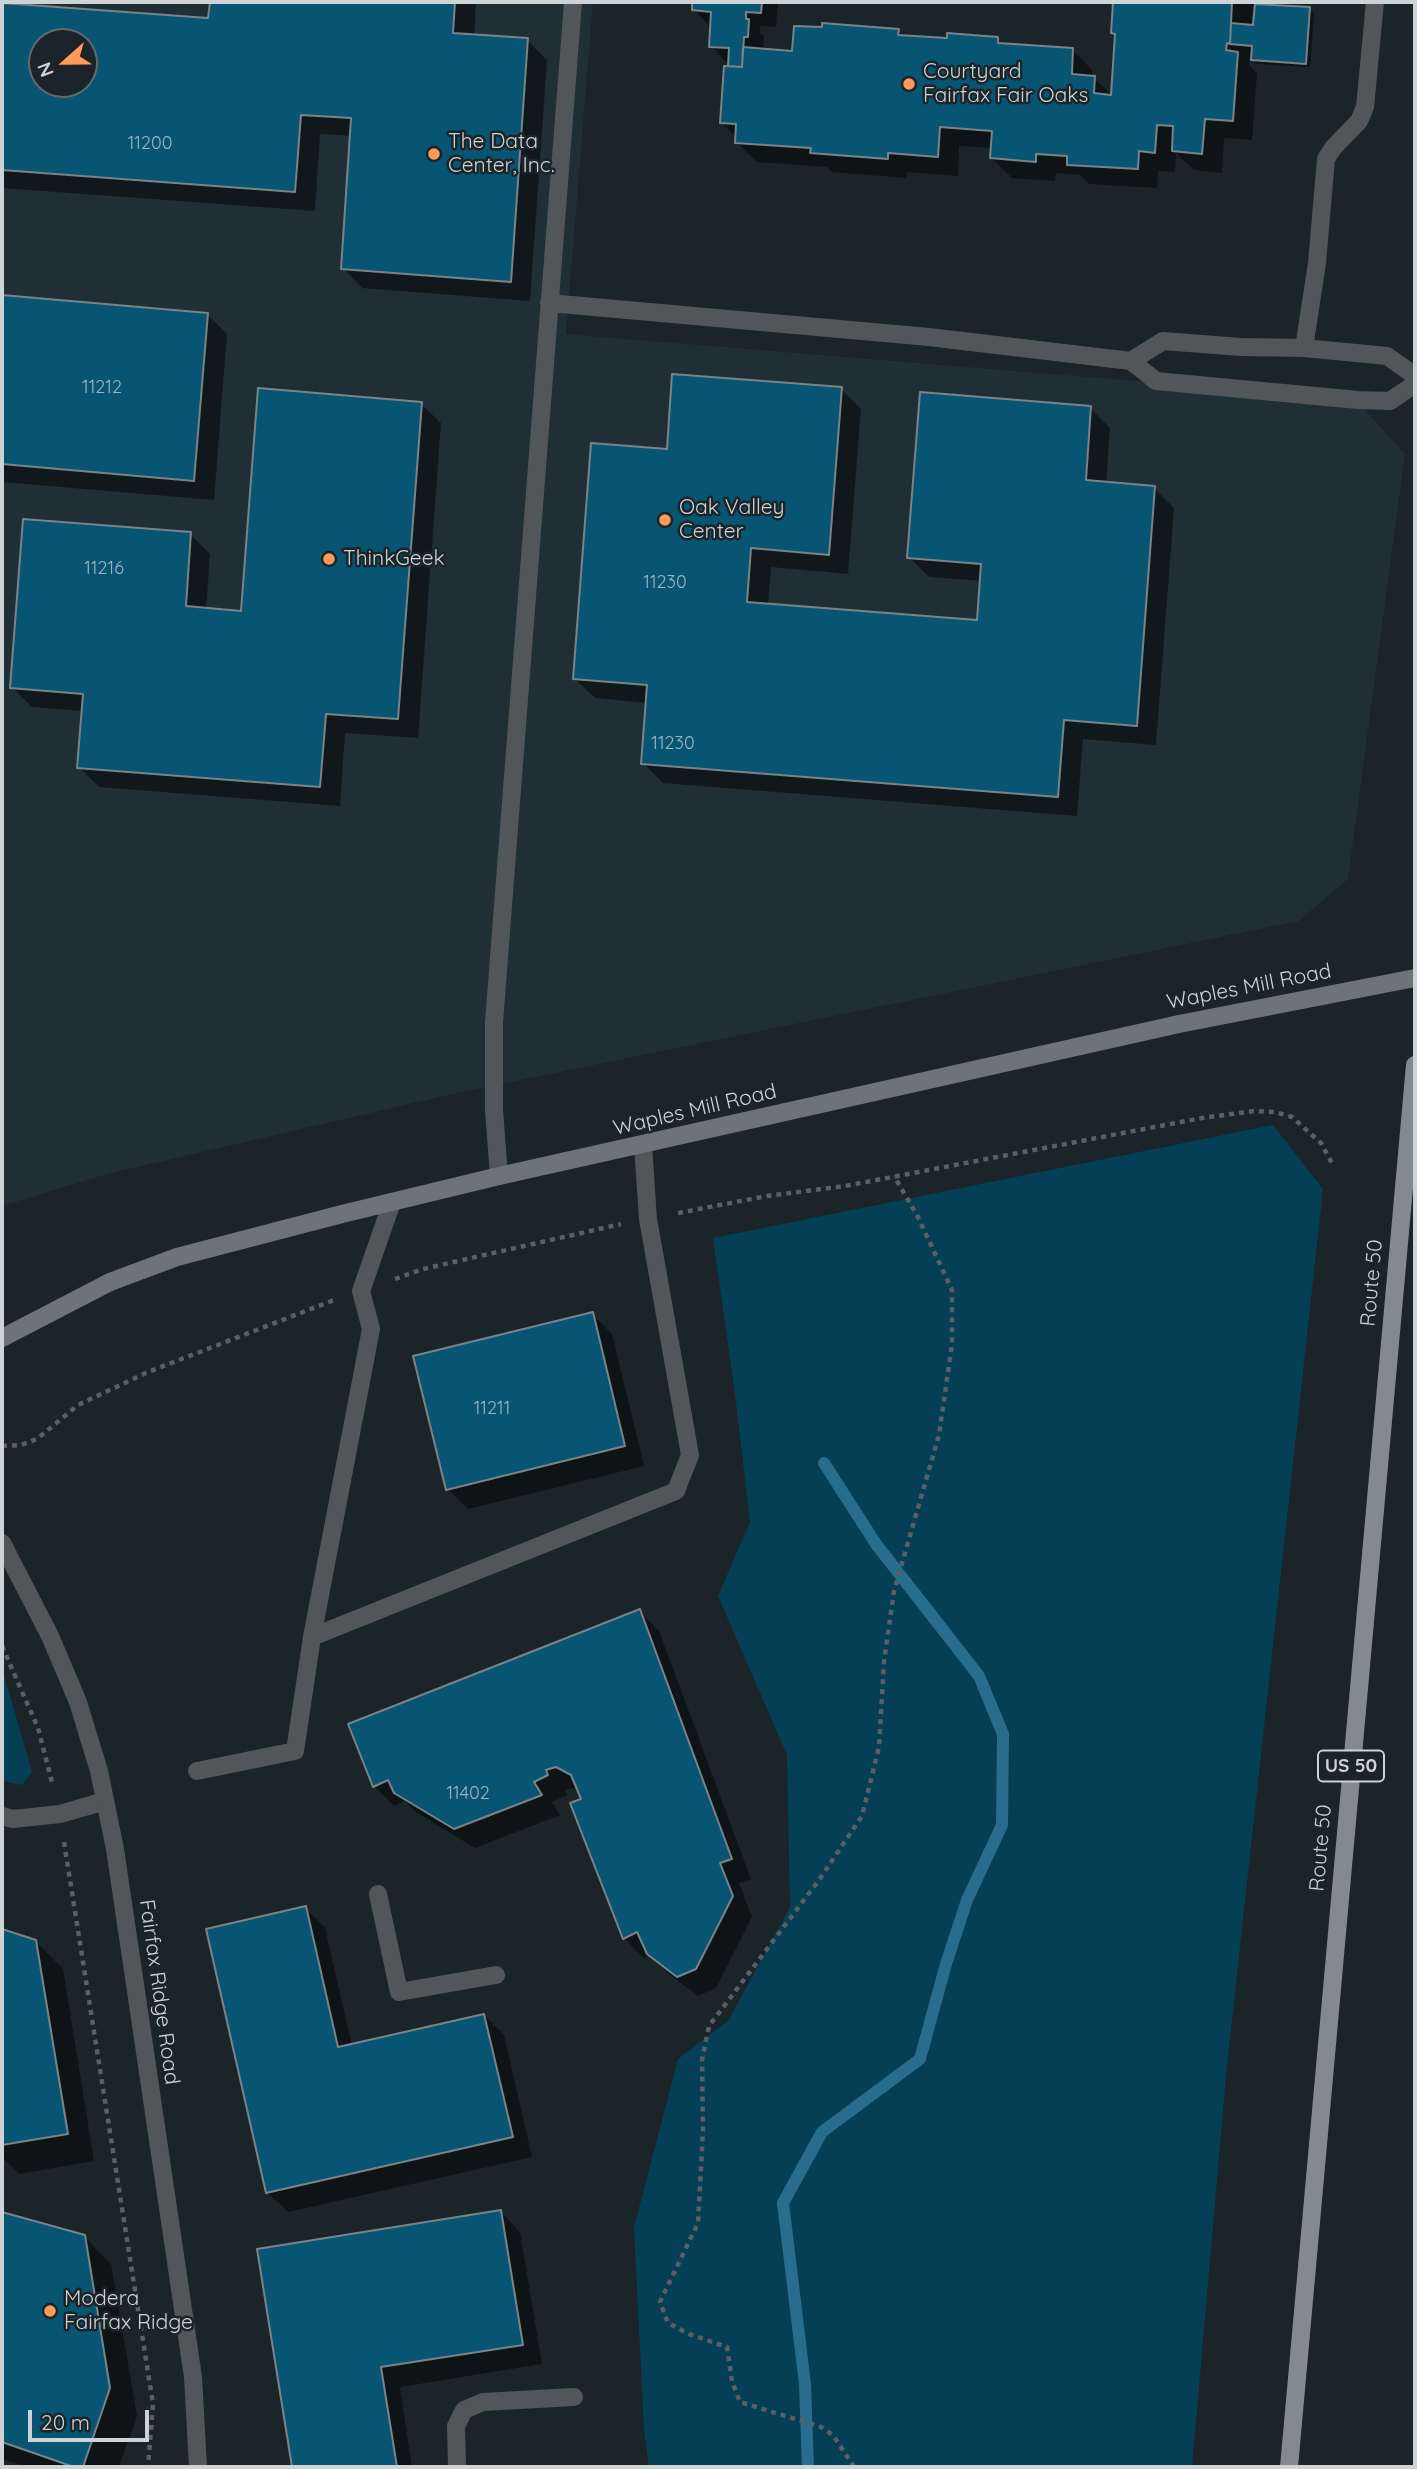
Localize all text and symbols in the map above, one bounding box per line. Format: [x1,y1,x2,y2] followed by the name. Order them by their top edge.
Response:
[28,28,98,98] north arrow
[32,59,59,81] text: N
[923,59,1088,109] place label: Courtyard Fairfax Fair Oaks
[901,76,917,92] marker: Courtyard Fairfax Fair Oaks
[448,129,555,179] place label: The Data Center, Inc.
[128,133,172,155] house number: 11200
[426,146,442,162] marker: The Data Center, Inc.
[82,377,122,399] house number: 11212
[679,495,784,545] place label: Oak Valley Center
[657,512,673,528] marker: Oak Valley Center
[343,546,445,572] place label: ThinkGeek
[321,551,337,567] marker: ThinkGeek
[84,558,124,580] house number: 11216
[643,572,687,594] house number: 11230
[651,733,695,755] house number: 11230
[1165,959,1333,1015] street label: Waples Mill Road
[611,1079,779,1141] street label: Waples Mill Road
[1356,1238,1388,1328] street label: Route 50
[474,1398,510,1420] house number: 11211
[1318,1750,1384,1782] road number: US 50
[446,1783,490,1805] house number: 11402
[1305,1803,1337,1893] street label: Route 50
[134,1898,184,2086] street label: Fairfax Ridge Road
[64,2286,193,2336] place label: Modera Fairfax Ridge
[42,2303,58,2319] marker: Modera Fairfax Ridge
[32,2396,152,2440] scale bar
[41,2409,90,2435] text: 20 m

